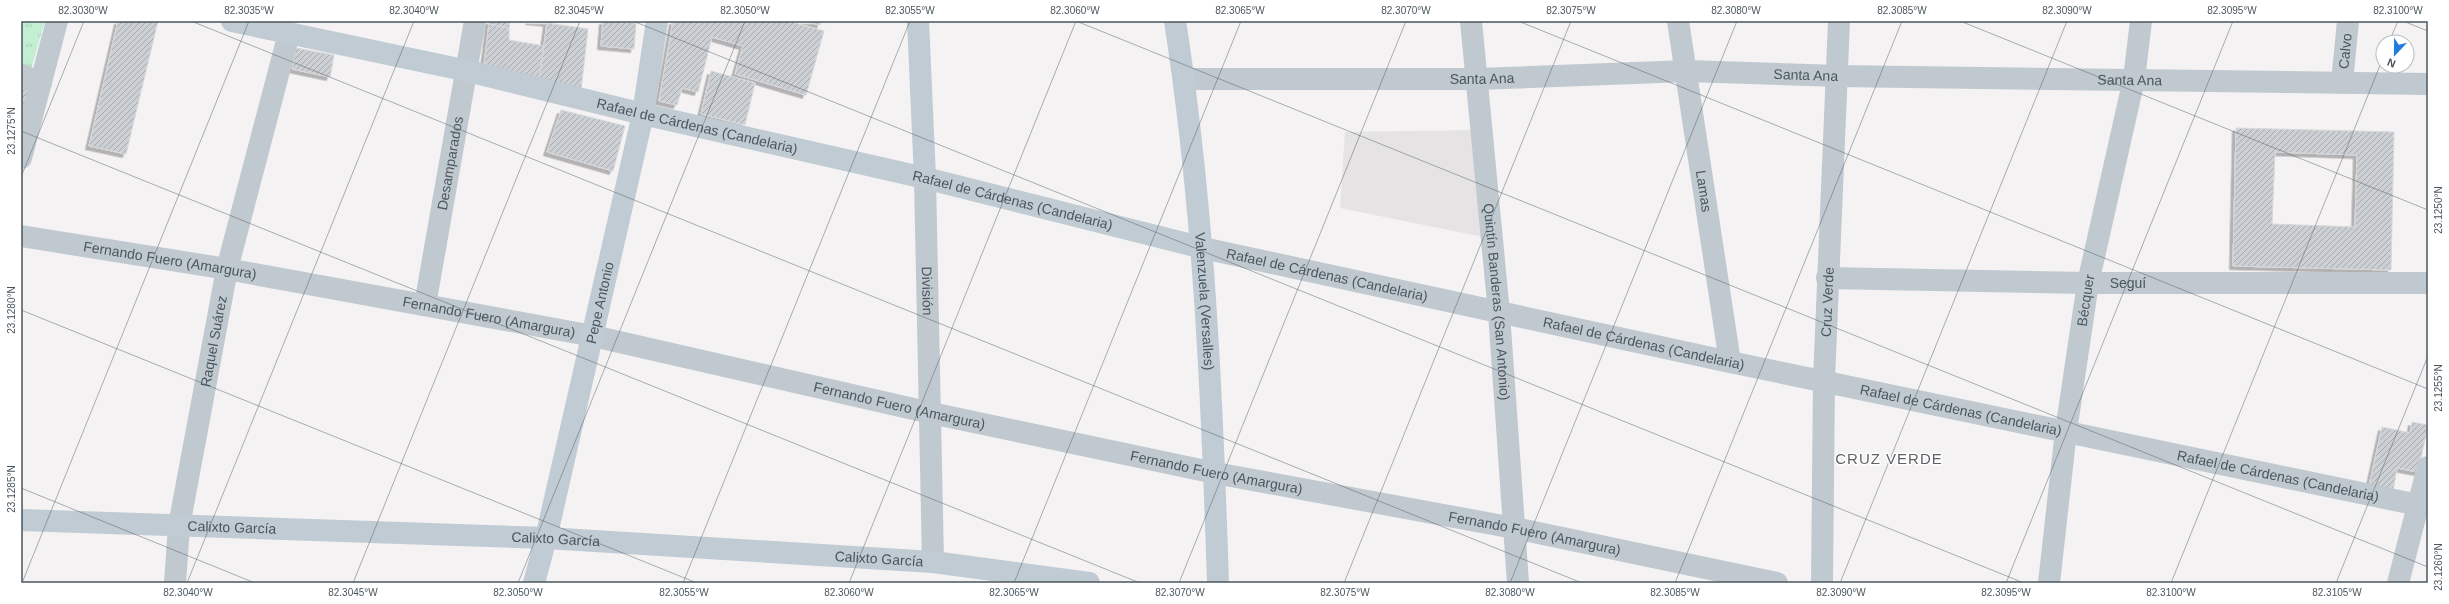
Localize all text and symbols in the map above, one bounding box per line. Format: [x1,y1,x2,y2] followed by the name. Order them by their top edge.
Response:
[58,5,108,16] text: 82.3030°W
[224,5,274,16] text: 82.3035°W
[389,5,439,16] text: 82.3040°W
[554,5,604,16] text: 82.3045°W
[720,5,770,16] text: 82.3050°W
[885,5,935,16] text: 82.3055°W
[1050,5,1100,16] text: 82.3060°W
[1215,5,1265,16] text: 82.3065°W
[1381,5,1431,16] text: 82.3070°W
[1546,5,1596,16] text: 82.3075°W
[1711,5,1761,16] text: 82.3080°W
[1877,5,1927,16] text: 82.3085°W
[2042,5,2092,16] text: 82.3090°W
[2207,5,2257,16] text: 82.3095°W
[2373,5,2423,16] text: 82.3100°W
[2335,32,2355,70] street label: Calvo
[2375,34,2415,74] north arrow
[2385,56,2397,70] text: N
[1773,66,1839,84] street label: Santa Ana
[1450,70,1515,87] street label: Santa Ana
[2097,72,2162,88] street label: Santa Ana
[595,95,799,157] street label: Rafael de Cárdenas (Candelaria)
[6,107,17,155] text: 23.1275°N
[434,115,466,211] street label: Desamparados
[911,167,1114,233] street label: Rafael de Cárdenas (Candelaria)
[1693,169,1715,213] street label: Lamas
[2433,186,2444,234] text: 23.1250°N
[1481,202,1513,401] street label: Quintín Banderas (San Antonio)
[1192,232,1217,371] street label: Valenzuela (Versalles)
[82,238,258,282] street label: Fernando Fuero (Amargura)
[1225,245,1429,304] street label: Rafael de Cárdenas (Candelaria)
[583,260,617,345] street label: Pepe Antonio
[919,266,936,316] street label: División
[1818,267,1837,337] street label: Cruz Verde
[2074,273,2098,327] street label: Bécquer
[2110,275,2146,291] street label: Seguí
[6,286,17,334] text: 23.1280°N
[401,293,577,341] street label: Fernando Fuero (Amargura)
[197,294,230,388] street label: Raquel Suárez
[1542,314,1746,373] street label: Rafael de Cárdenas (Candelaria)
[2433,364,2444,412] text: 23.1255°N
[812,379,987,432] street label: Fernando Fuero (Amargura)
[1859,381,2063,439] street label: Rafael de Cárdenas (Candelaria)
[1129,447,1304,497] street label: Fernando Fuero (Amargura)
[2176,447,2380,505] street label: Rafael de Cárdenas (Candelaria)
[1835,450,1943,467] district label: CRUZ VERDE
[6,465,17,513] text: 23.1285°N
[1447,508,1622,558] street label: Fernando Fuero (Amargura)
[187,518,277,537] street label: Calixto García
[511,529,601,549] street label: Calixto García
[2433,543,2444,591] text: 23.1260°N
[834,548,924,569] street label: Calixto García
[163,587,213,598] text: 82.3040°W
[328,587,378,598] text: 82.3045°W
[493,587,543,598] text: 82.3050°W
[659,587,709,598] text: 82.3055°W
[824,587,874,598] text: 82.3060°W
[989,587,1039,598] text: 82.3065°W
[1155,587,1205,598] text: 82.3070°W
[1320,587,1370,598] text: 82.3075°W
[1485,587,1535,598] text: 82.3080°W
[1650,587,1700,598] text: 82.3085°W
[1816,587,1866,598] text: 82.3090°W
[1981,587,2031,598] text: 82.3095°W
[2146,587,2196,598] text: 82.3100°W
[2312,587,2362,598] text: 82.3105°W

